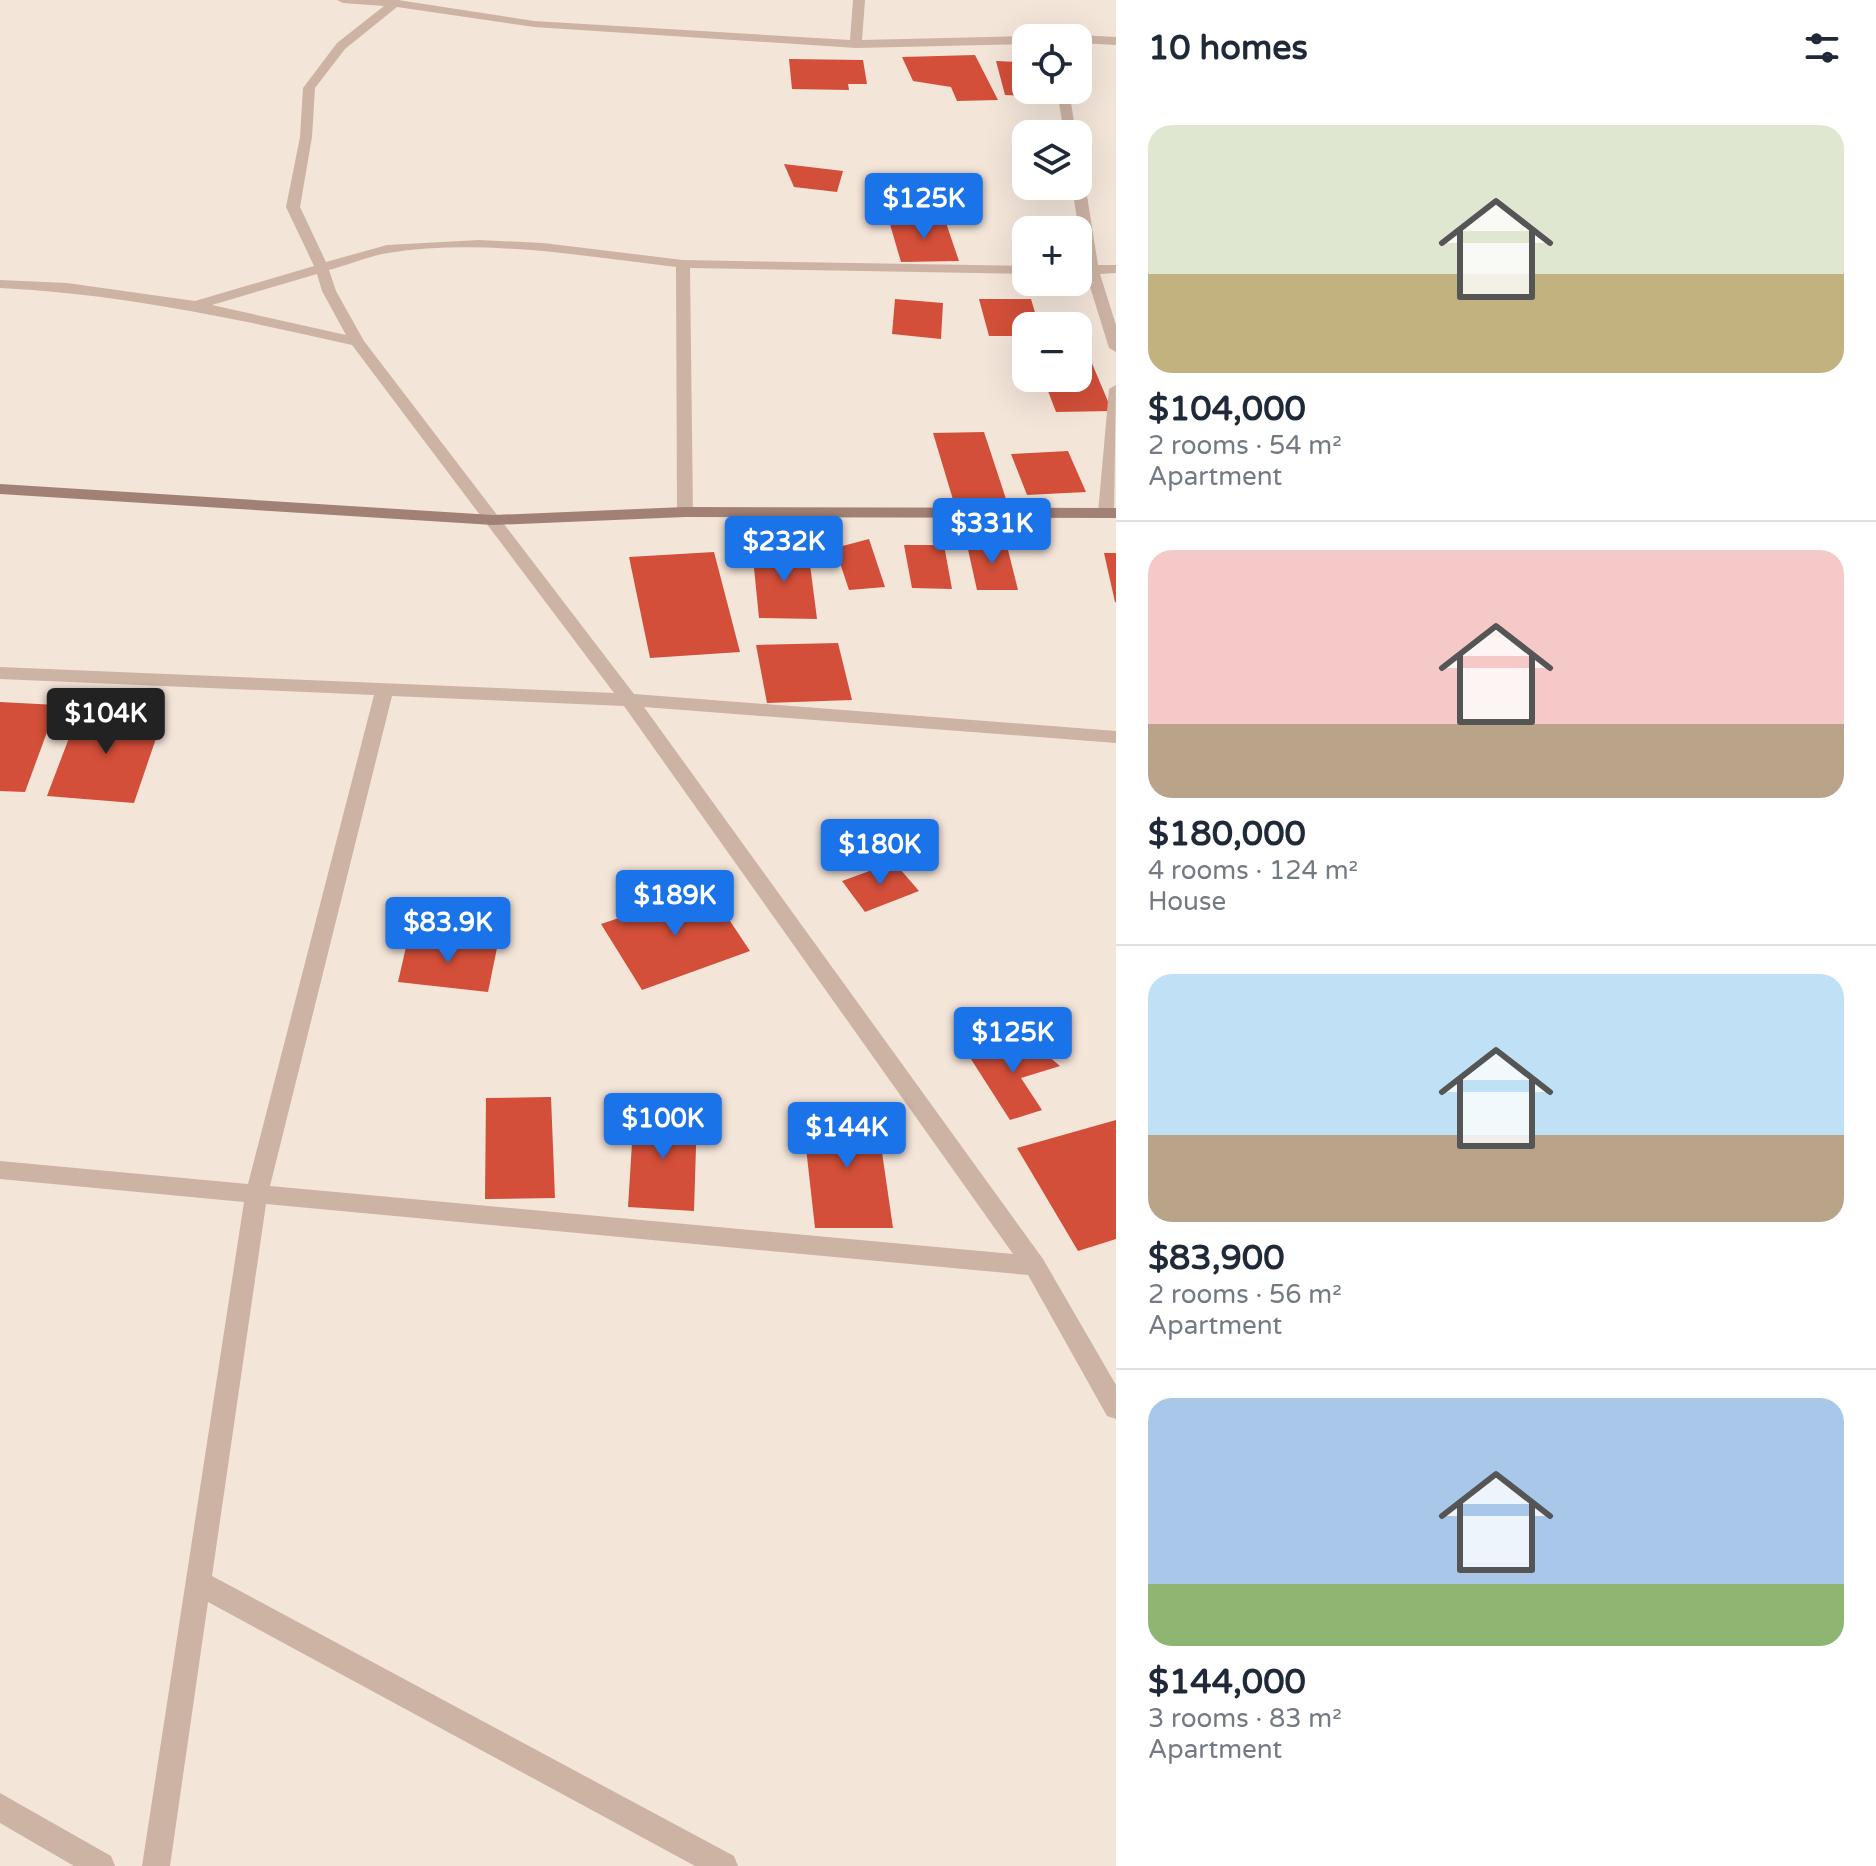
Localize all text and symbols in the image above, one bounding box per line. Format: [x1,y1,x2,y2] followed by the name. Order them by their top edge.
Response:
[1012,24,1092,392] map controls
[1012,24,1092,104] button: locate
[1800,26,1844,70] icon: filters
[1148,28,1308,69] text: 10 homes
[1012,120,1092,200] button: layers
[868,173,980,241] pin: $125K
[1424,177,1568,321] icon: home
[883,183,965,214] text: $125K
[1012,216,1092,296] button: +
[1012,312,1092,392] button: −
[1148,389,1306,430] text: $104,000
[1148,430,1342,461] text: 2 rooms · 54 m²
[1148,461,1282,492] text: Apartment
[936,498,1048,566] pin: $331K
[951,508,1033,539] text: $331K
[728,516,840,584] pin: $232K
[743,526,825,557] text: $232K
[1424,602,1568,746] icon: home
[50,688,162,756] pin: $104K
[65,698,147,729] text: $104K
[1148,814,1306,855] text: $180,000
[824,819,936,887] pin: $180K
[839,829,921,860] text: $180K
[1148,855,1358,886] text: 4 rooms · 124 m²
[619,870,731,938] pin: $189K
[634,880,716,911] text: $189K
[1148,886,1226,917] text: House
[383,897,513,965] pin: $83.9K
[403,907,493,938] text: $83.9K
[957,1007,1069,1075] pin: $125K
[972,1017,1054,1048] text: $125K
[1424,1026,1568,1170] icon: home
[607,1093,719,1161] pin: $100K
[791,1102,903,1170] pin: $144K
[622,1103,704,1134] text: $100K
[806,1112,888,1143] text: $144K
[1148,1238,1285,1279] text: $83,900
[1148,1279,1342,1310] text: 2 rooms · 56 m²
[1148,1310,1282,1341] text: Apartment
[1424,1450,1568,1594] icon: home
[1148,1662,1306,1703] text: $144,000
[1148,1703,1342,1734] text: 3 rooms · 83 m²
[1148,1734,1282,1765] text: Apartment

